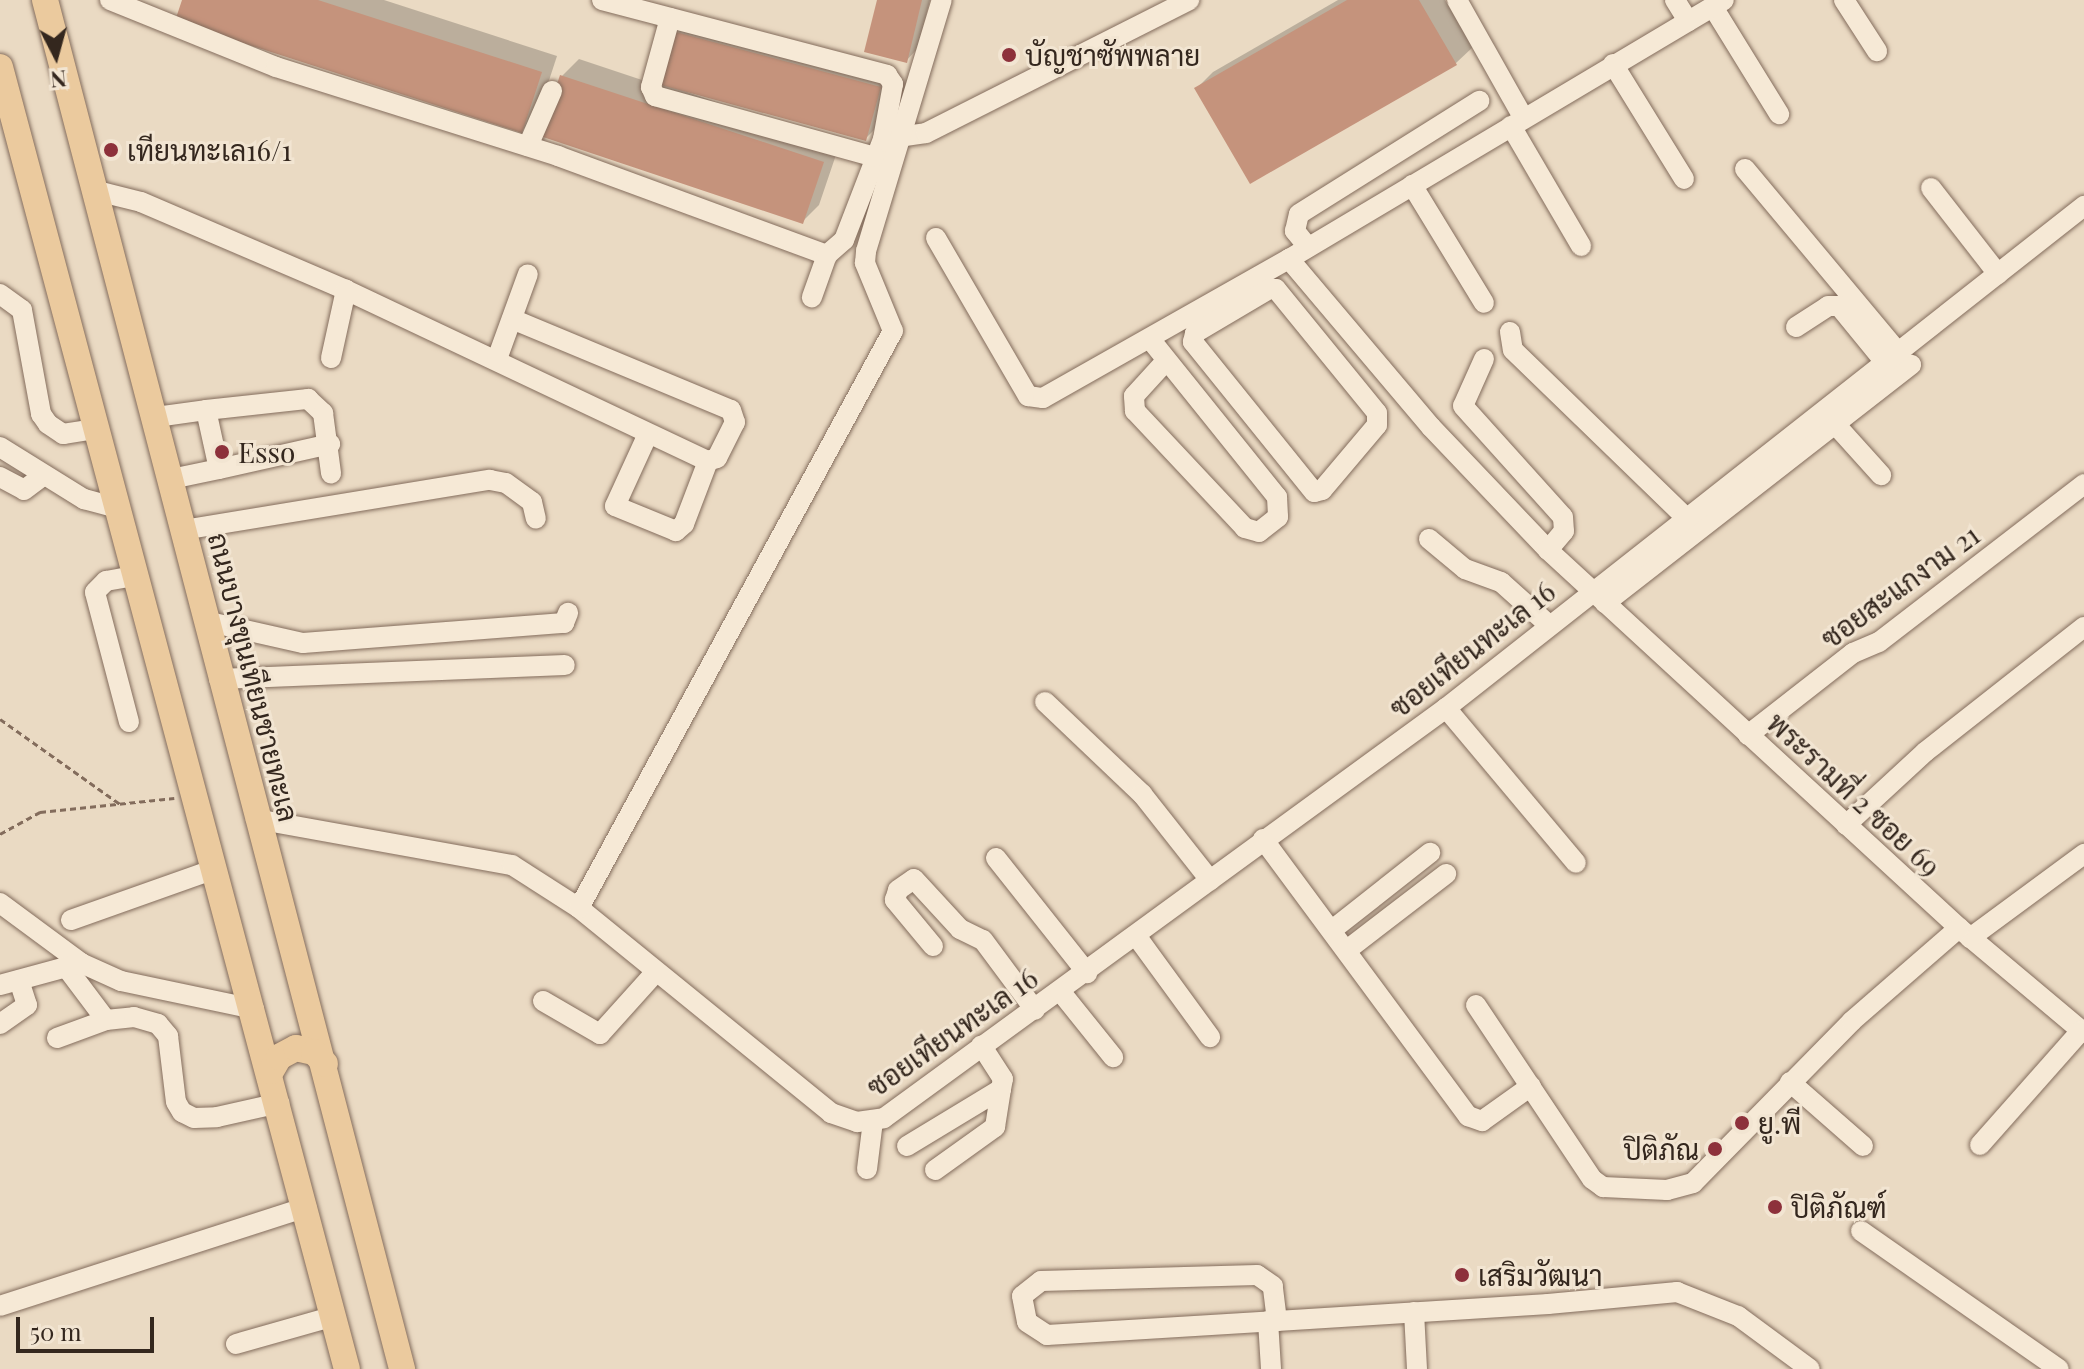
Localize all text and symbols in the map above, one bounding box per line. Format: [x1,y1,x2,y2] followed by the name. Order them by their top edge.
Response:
[16,16,96,96] north arrow
[1025,38,1200,72] place label: บัญชาซัพพลาย
[1000,46,1018,64] marker: บัญชาซัพพลาย
[49,64,68,96] text: N
[127,133,292,167] place label: เทียนทะเล16/1
[102,141,120,159] marker: เทียนทะเล16/1
[238,435,295,469] place label: Esso
[213,443,231,461] marker: Esso
[1814,517,1986,655] street label: ซอยสะแกงาม 21
[202,529,306,825] street label: ถนนบางขุนเทียนชายทะเล
[1383,574,1561,724] street label: ซอยเทียนทะเล 16
[1761,705,1947,883] street label: พระรามที่ 2 ซอย 69
[860,961,1044,1103] street label: ซอยเทียนทะเล 16
[1758,1106,1801,1140] place label: ยู.พี
[1733,1114,1751,1132] marker: ยู.พี
[1623,1132,1699,1166] place label: ปิติภัณ
[1706,1140,1724,1158] marker: ปิติภัณ
[1791,1190,1887,1224] place label: ปิติภัณฑ์
[1766,1198,1784,1216] marker: ปิติภัณฑ์
[1478,1258,1603,1292] place label: เสริมวัฒนา
[1453,1266,1471,1284] marker: เสริมวัฒนา
[20,1301,158,1351] scale bar
[30,1315,82,1347] text: 50 m

